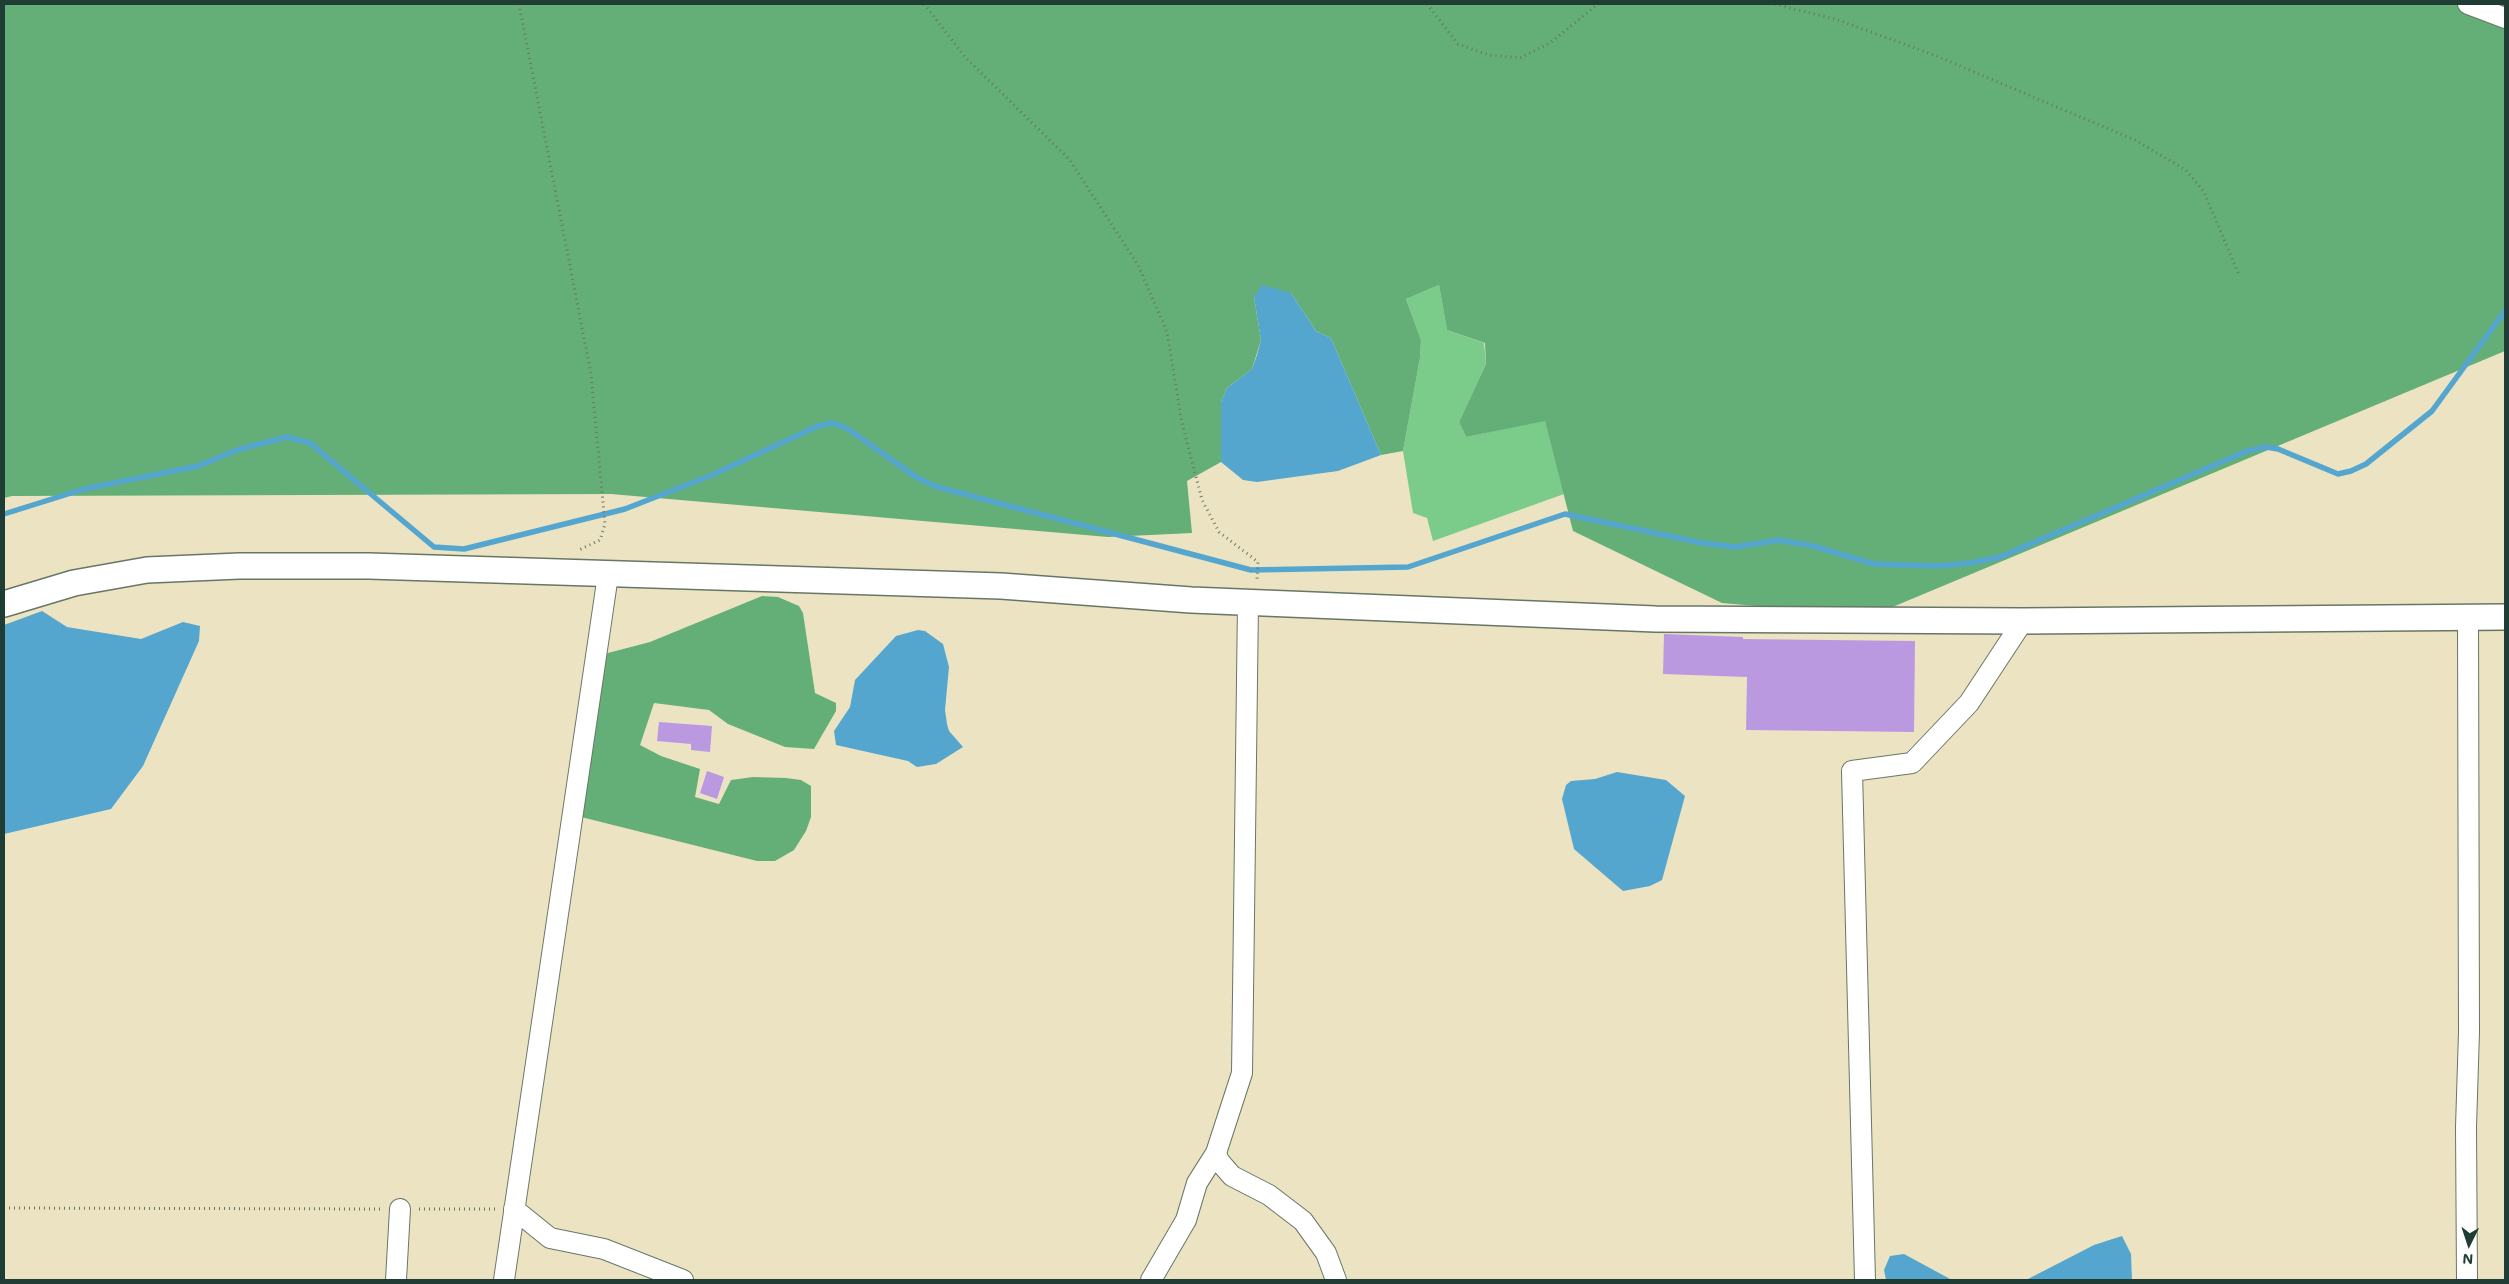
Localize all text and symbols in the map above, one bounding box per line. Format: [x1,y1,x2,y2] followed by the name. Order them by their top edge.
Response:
[2444,1219,2494,1269] north arrow
[2462,1250,2474,1269] text: N

